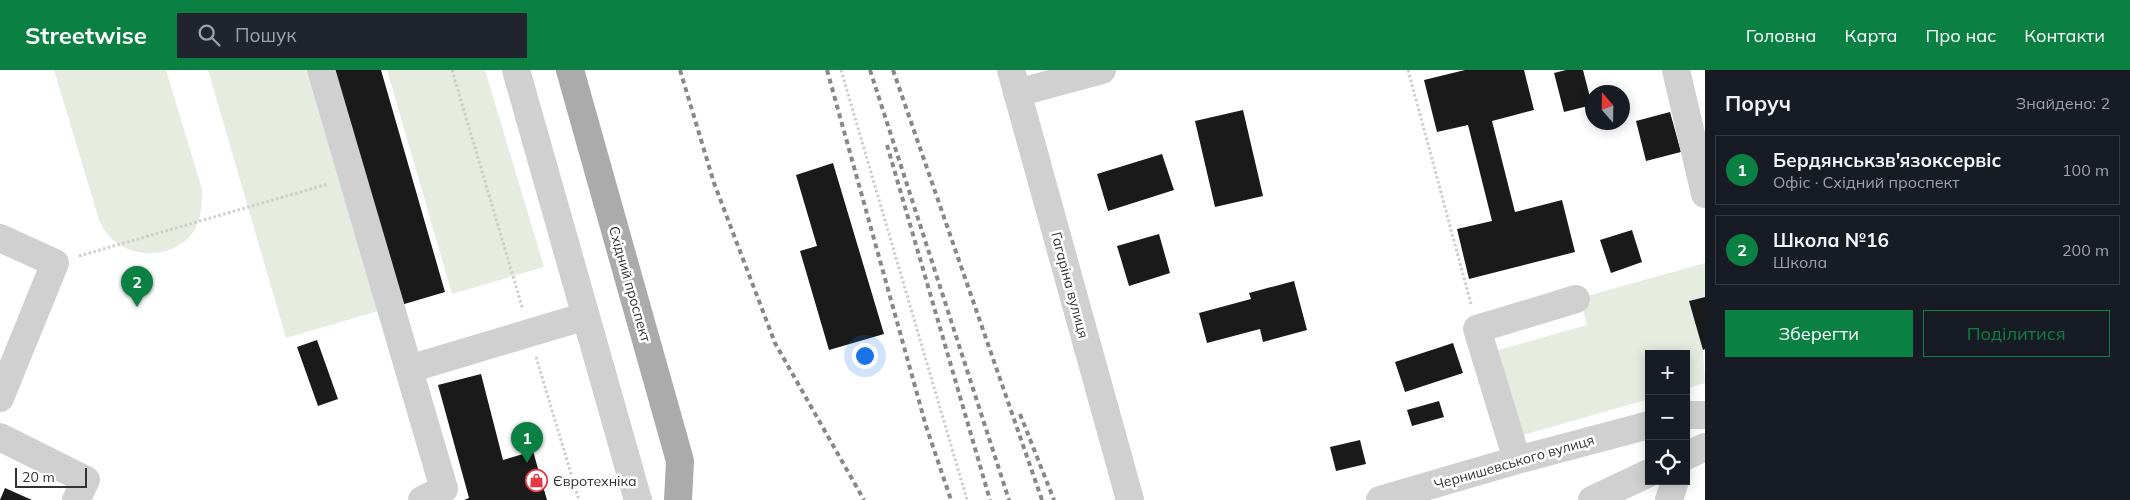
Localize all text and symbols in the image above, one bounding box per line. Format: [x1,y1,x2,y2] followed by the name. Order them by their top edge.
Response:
[177,13,527,58] search box
[25,20,147,50] text: Streetwise
[195,21,223,49] icon: search
[235,23,296,47] text: Пошук
[1746,24,1817,47] text: Головна
[1845,24,1898,47] text: Карта
[1926,24,1996,47] text: Про нас
[2024,24,2105,47] text: Контакти
[1585,85,1630,130] north arrow
[1725,90,1791,116] text: Поруч
[2016,93,2110,113] text: Знайдено: 2
[1773,148,2001,172] text: Бердянськзв'язоксервіс
[1737,160,1747,180] text: 1
[2062,160,2109,180] text: 100 m
[1773,172,1959,192] text: Офіс · Східний проспект
[605,224,655,345] street label: Східний проспект
[1773,228,1889,252] text: Школа №16
[1047,230,1093,340] street label: Гагаріна вулиця
[1737,240,1747,260] text: 2
[2062,240,2109,260] text: 200 m
[1773,252,1827,272] text: Школа
[121,266,153,307] pin: 2
[1725,310,1913,357] button: Зберегти
[1923,310,2110,357] button: Поділитися
[852,343,878,369] your location
[1645,350,1690,485] map controls
[1645,350,1690,395] button: +
[1645,395,1690,440] button: −
[511,422,543,463] pin: 1
[1432,430,1596,494] street label: Чернишевського вулиця
[1645,440,1690,485] button: locate
[15,465,88,488] scale bar
[22,468,55,486] text: 20 m
[525,469,549,493] shop icon: Євротехніка
[553,472,637,490] place label: Євротехніка

